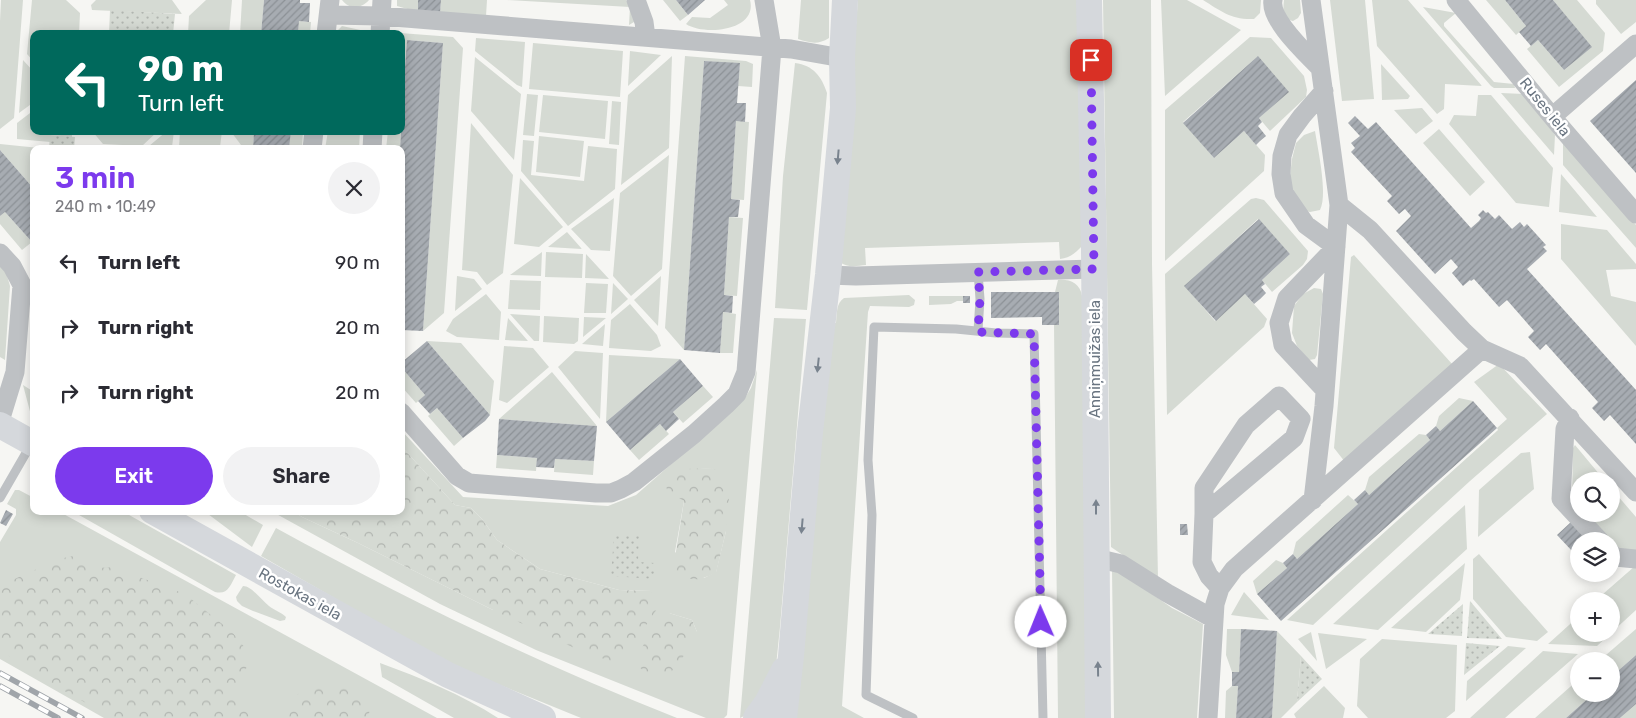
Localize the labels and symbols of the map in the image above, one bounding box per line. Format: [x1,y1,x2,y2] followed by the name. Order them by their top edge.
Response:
[1070,39,1112,81] pin
[1516,74,1574,140] street label: Ruses iela
[834,149,842,165] one-way arrow
[1086,300,1104,418] street label: Anniņmuižas iela
[814,357,822,373] one-way arrow
[1092,499,1100,515] one-way arrow
[798,519,806,535] one-way arrow
[256,564,344,624] street label: Rostokas iela
[1014,595,1066,647] position arrow
[1094,661,1102,677] one-way arrow

